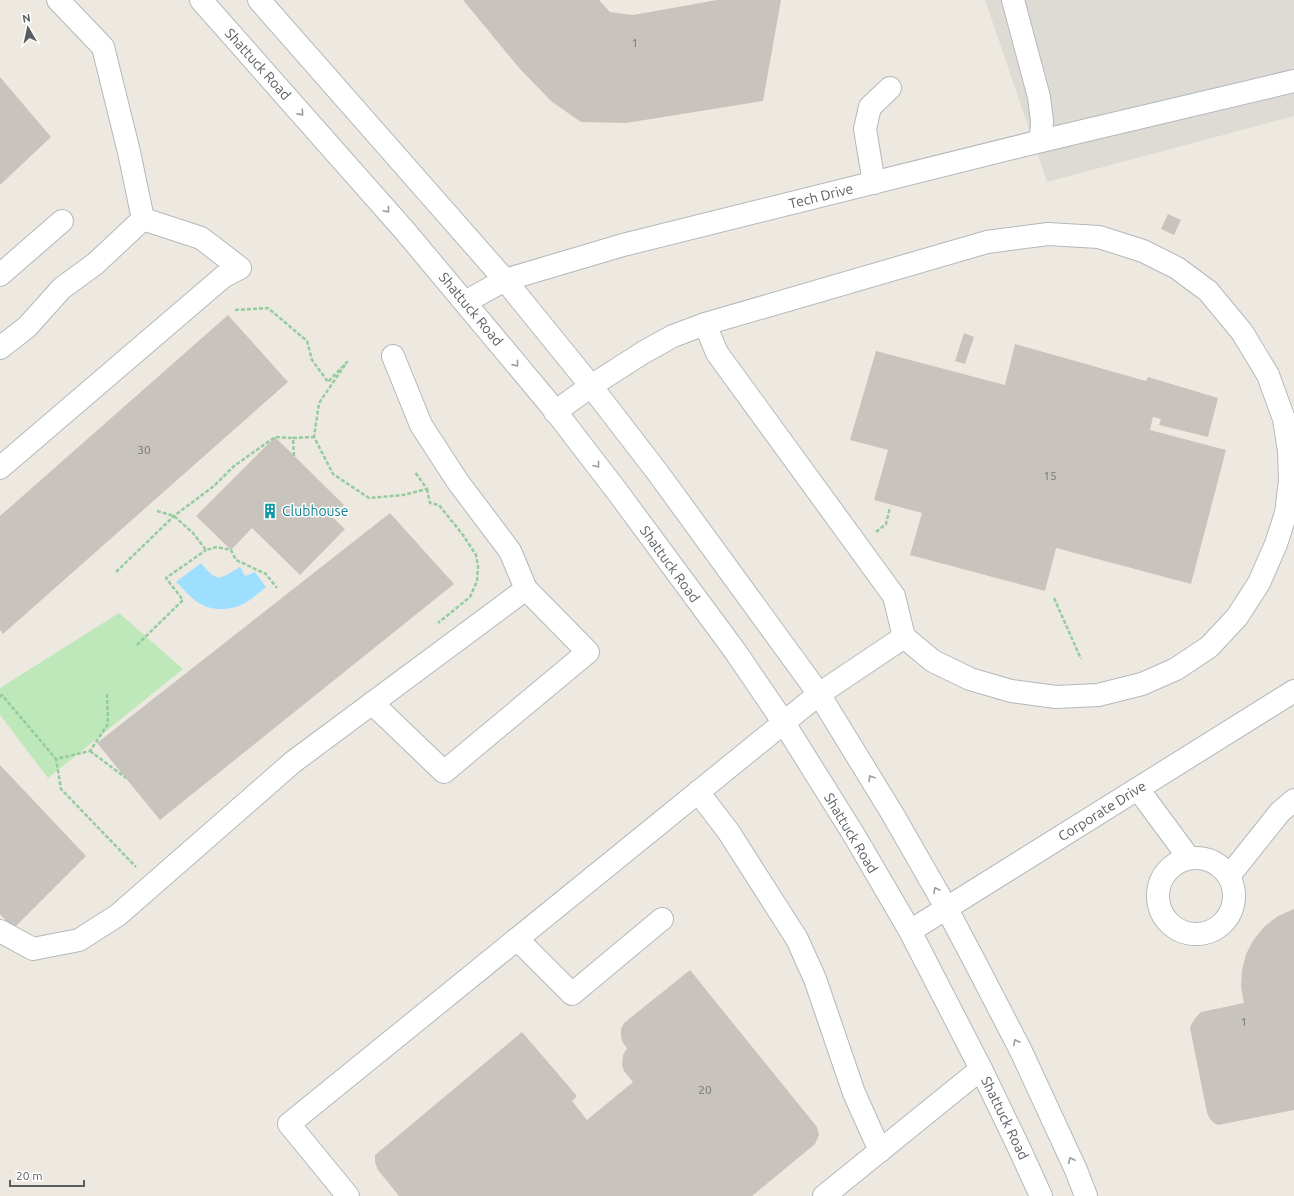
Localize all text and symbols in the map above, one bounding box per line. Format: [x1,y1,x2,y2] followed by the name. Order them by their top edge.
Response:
[8,8,48,48] north arrow
[21,12,31,25] text: N
[222,25,294,103] street label: Shattuck Road
[632,36,638,49] house number: 1
[297,108,304,116] one-way arrow
[787,180,855,212] street label: Tech Drive
[383,206,390,213] one-way arrow
[436,269,506,349] street label: Shattuck Road
[511,359,518,366] one-way arrow
[137,443,151,456] house number: 30
[592,461,599,468] one-way arrow
[1043,469,1057,482] house number: 15
[261,502,279,520] building icon: Clubhouse
[282,503,348,519] place label: Clubhouse
[637,523,703,605] street label: Shattuck Road
[868,775,875,782] one-way arrow
[1055,778,1149,844] street label: Corporate Drive
[821,790,881,876] street label: Shattuck Road
[934,887,941,894] one-way arrow
[1241,1015,1247,1028] house number: 1
[1013,1039,1021,1047] one-way arrow
[978,1074,1032,1162] street label: Shattuck Road
[698,1083,712,1096] house number: 20
[1068,1157,1076,1164] one-way arrow
[10,1162,84,1188] scale bar
[16,1169,43,1182] text: 20 m

